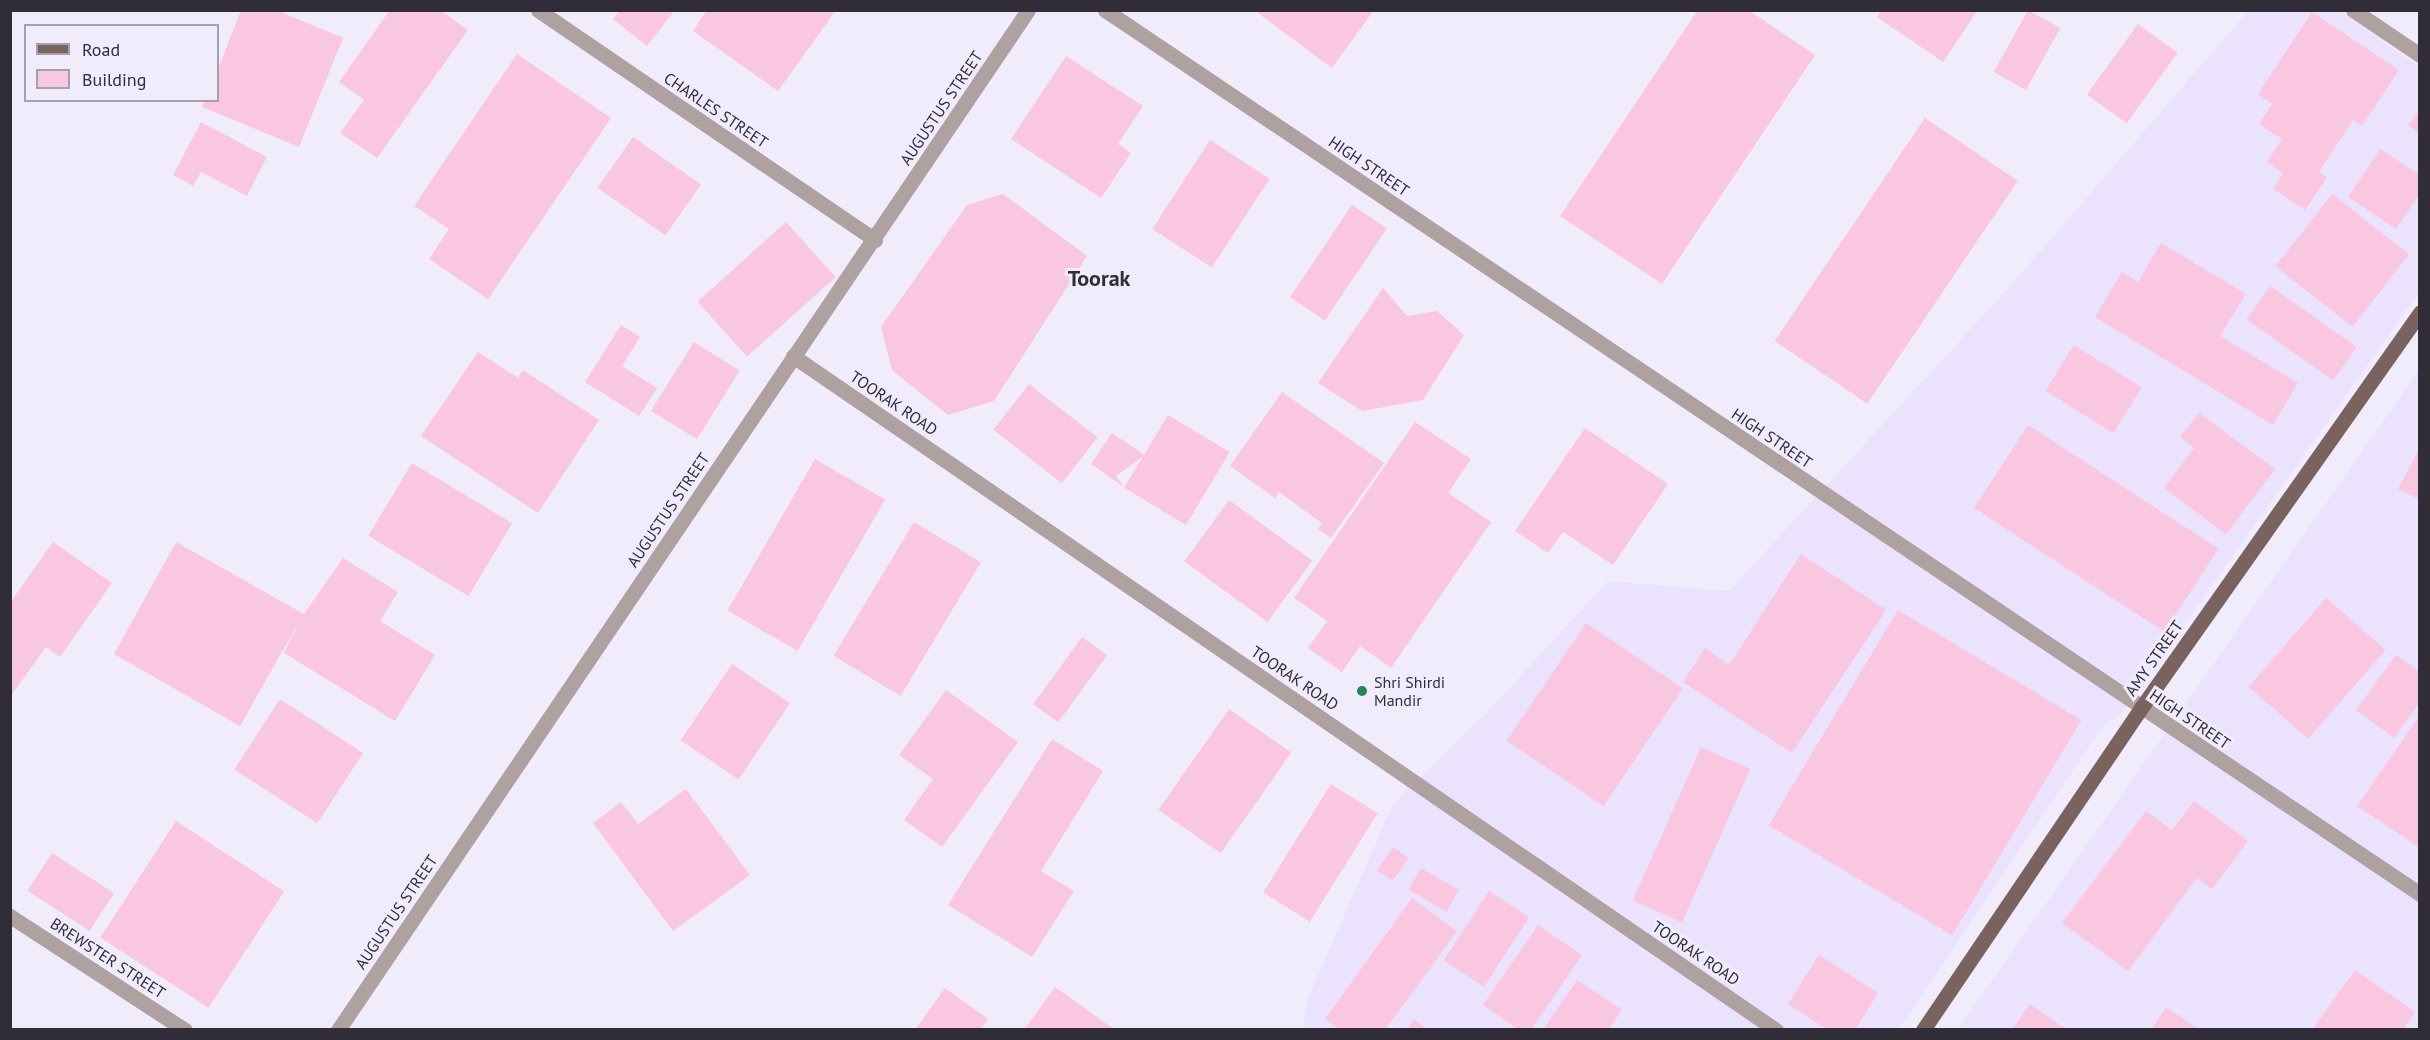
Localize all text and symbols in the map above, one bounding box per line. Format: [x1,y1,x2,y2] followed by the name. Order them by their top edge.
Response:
[24,24,219,102] legend
[82,38,120,61] text: Road
[896,47,986,169] street label: AUGUSTUS STREET
[82,68,146,91] text: Building
[660,68,772,152] street label: CHARLES STREET
[1325,132,1413,200] street label: HIGH STREET
[1068,266,1130,292] district label: Toorak
[846,367,942,439] street label: TOORAK ROAD
[1728,404,1816,472] street label: HIGH STREET
[623,449,713,571] street label: AUGUSTUS STREET
[2121,616,2187,700] street label: AMY STREET
[1247,642,1343,714] street label: TOORAK ROAD
[1374,672,1445,710] place label: Shri Shirdi Mandir
[1355,684,1369,698] marker: Shri Shirdi Mandir
[2146,685,2234,753] street label: HIGH STREET
[351,851,441,973] street label: AUGUSTUS STREET
[47,914,169,1002] street label: BREWSTER STREET
[1648,917,1744,989] street label: TOORAK ROAD

